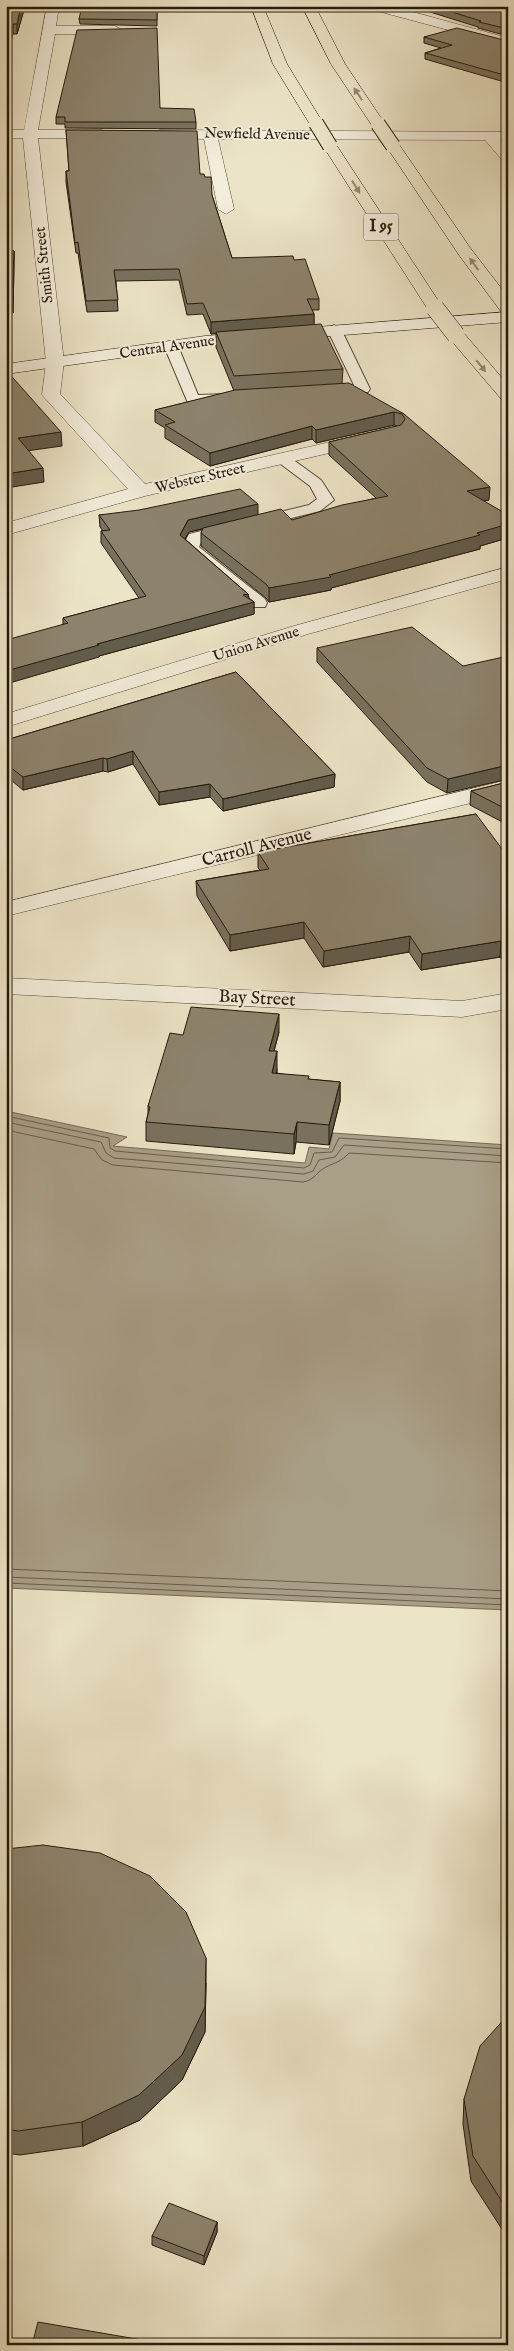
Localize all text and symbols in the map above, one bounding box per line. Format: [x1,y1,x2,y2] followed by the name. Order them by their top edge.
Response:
[353,87,363,101] one-way arrow
[204,124,310,144] street label: Newfield Avenue
[351,180,360,193] one-way arrow
[364,213,398,240] road number: I 95
[31,226,57,304] street label: Smith Street
[469,257,479,271] one-way arrow
[118,331,216,363] street label: Central Avenue
[476,360,487,373] one-way arrow
[153,458,247,498] street label: Webster Street
[210,622,302,666] street label: Union Avenue
[200,823,314,873] street label: Carroll Avenue
[218,986,296,1012] street label: Bay Street

